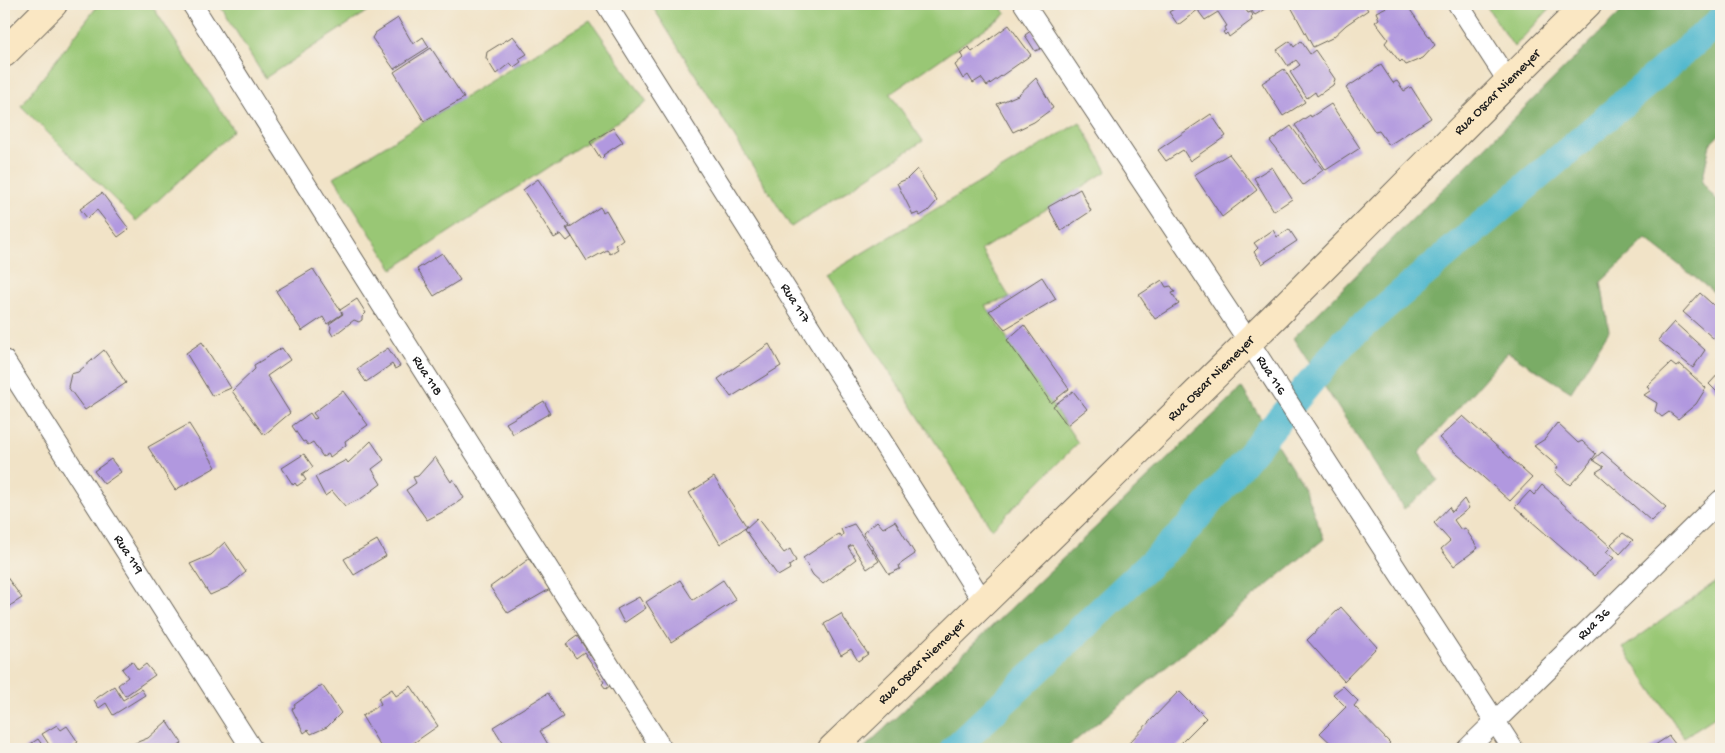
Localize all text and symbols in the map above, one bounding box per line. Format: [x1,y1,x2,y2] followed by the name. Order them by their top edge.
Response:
[1451,45,1545,139] street label: Rua Oscar Niemeyer
[776,280,814,327] street label: Rua 117
[1164,332,1259,425] street label: Rua Oscar Niemeyer
[408,353,446,400] street label: Rua 118
[1252,353,1290,399] street label: Rua 116
[109,532,147,578] street label: Rua 119
[1574,604,1615,644] street label: Rua 36
[875,615,970,708] street label: Rua Oscar Niemeyer

